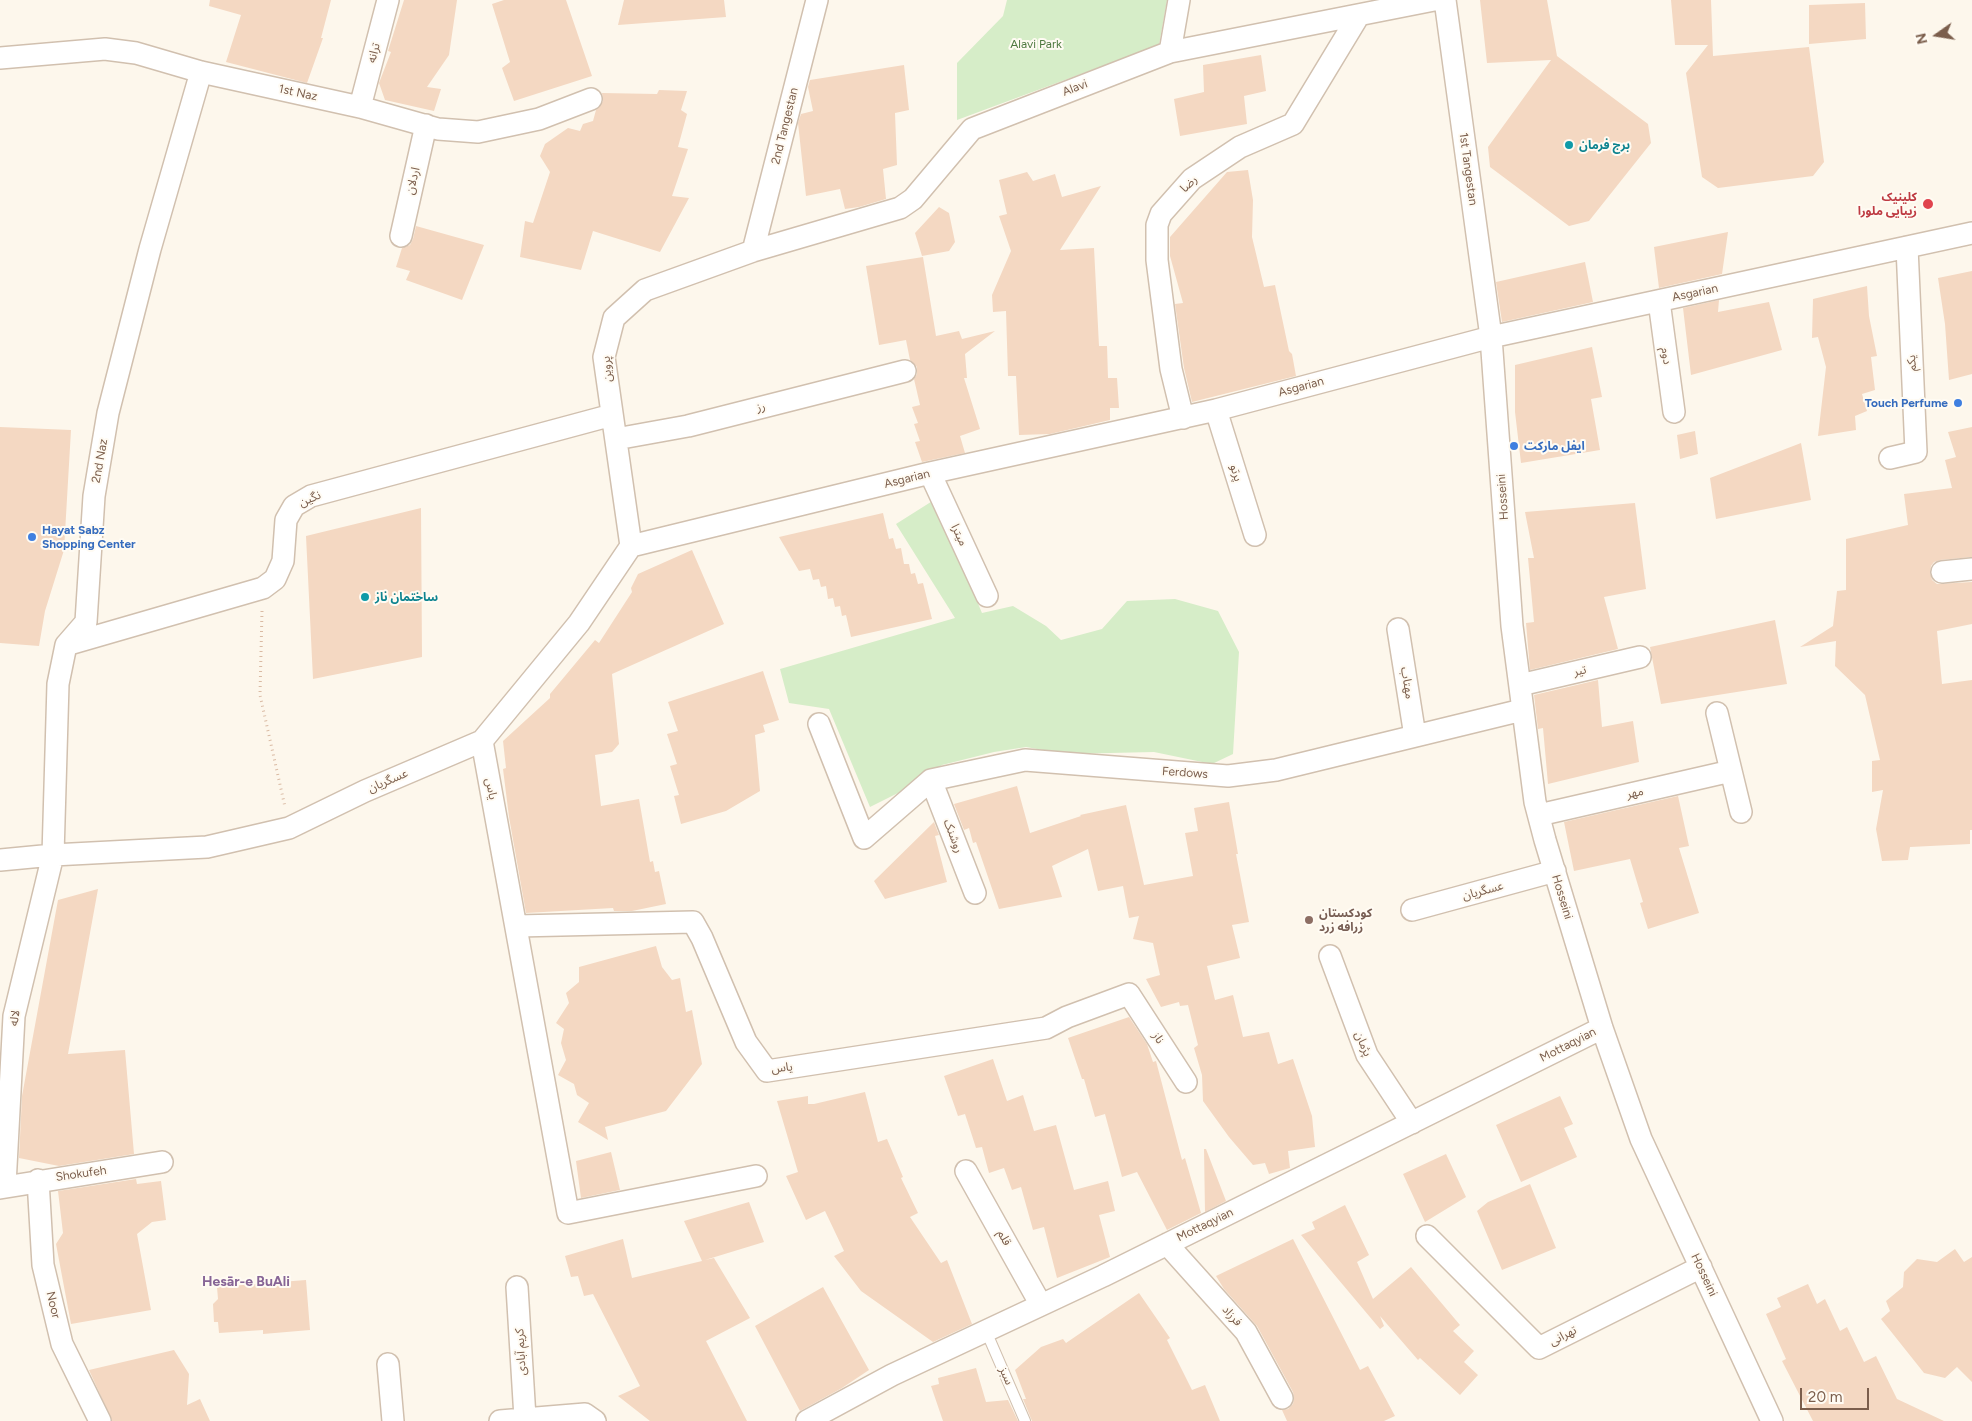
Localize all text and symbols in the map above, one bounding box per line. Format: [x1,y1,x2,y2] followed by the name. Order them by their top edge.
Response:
[1912,10,1962,60] north arrow
[1912,31,1931,46] text: N
[1010,37,1062,51] park label: Alavi Park
[364,41,384,65] street label: ترانه
[1060,77,1090,99] street label: Alavi
[277,82,319,104] street label: 1st Naz
[769,86,801,166] street label: 2nd Tangestan
[1456,132,1480,206] street label: 1st Tangestan
[1579,138,1630,152] place label: برج فرمان
[1563,139,1575,151] marker: برج فرمان
[403,166,423,196] street label: اردلان
[1177,172,1201,196] street label: رضا
[1858,190,1917,218] place label: کلینیک زیبایی ملورا
[1921,197,1935,211] marker: کلینیک زیبایی ملورا
[1671,281,1719,305] street label: Asgarian
[1658,347,1674,365] street label: دوم
[1904,354,1920,372] street label: یکم
[599,356,615,382] street label: پروین
[1277,374,1325,400] street label: Asgarian
[1865,396,1948,410] place label: Touch Perfume
[1952,397,1964,409] marker: Touch Perfume
[755,399,767,415] street label: رز
[89,438,111,484] street label: 2nd Naz
[1524,439,1585,453] place label: ایفل مارکت
[1508,440,1520,452] marker: ایفل مارکت
[1227,463,1245,483] street label: پرتو
[883,466,931,492] street label: Asgarian
[1494,474,1512,520] street label: Hosseini
[297,488,323,510] street label: نگین
[948,522,970,548] street label: میترا
[42,523,136,551] place label: Hayat Sabz Shopping Center
[26,531,38,543] marker: Hayat Sabz Shopping Center
[375,590,438,604] place label: ساختمان ناز
[359,591,371,603] marker: ساختمان ناز
[1572,663,1588,679] street label: تیر
[1397,666,1417,700] street label: مهتاب
[1162,764,1208,782] street label: Ferdows
[366,766,410,796] street label: عسگریان
[482,777,500,801] street label: یاس
[1625,784,1645,802] street label: مهر
[940,817,966,855] street label: روشنک
[1548,873,1576,921] street label: Hosseini
[1461,879,1505,903] street label: عسگریان
[1319,906,1372,934] place label: کودکستان زرافه زرد
[1303,914,1315,926] marker: کودکستان زرافه زرد
[7,1009,23,1027] street label: لاله
[1538,1025,1598,1065] street label: Mottaqyian
[1149,1029,1167,1047] street label: ناز
[1351,1029,1375,1059] street label: پژمان
[771,1060,793,1076] street label: یاس
[55,1163,107,1185] street label: Shokufeh
[1174,1205,1236,1245] street label: Mottaqyian
[994,1228,1014,1248] street label: قلم
[1688,1251,1720,1299] street label: Hosseini
[202,1274,290,1290] district label: Hesār-e BuAli
[43,1290,63,1320] street label: Noor
[1219,1303,1245,1329] street label: فرزاد
[1547,1323,1579,1349] street label: تهرانی
[513,1328,529,1376] street label: کریم آبادی
[996,1365,1016,1387] street label: سبز
[1802,1378,1871,1410] scale bar
[1808,1388,1842,1406] text: 20 m

